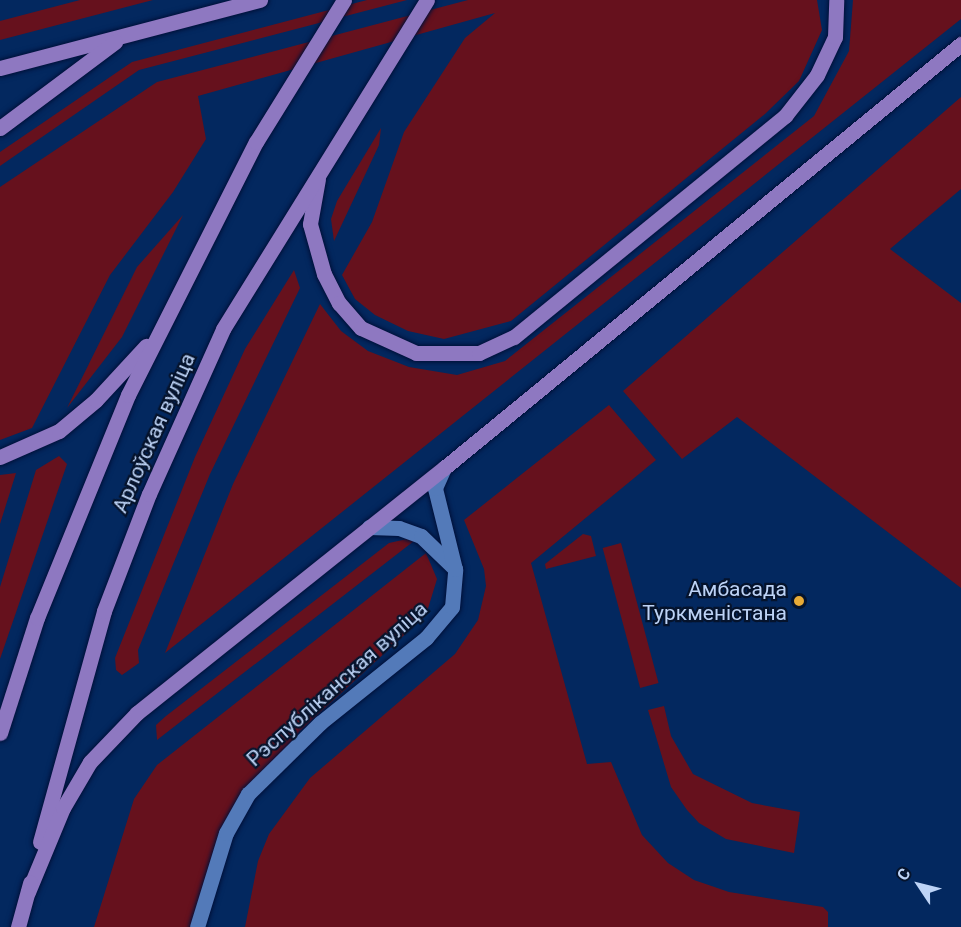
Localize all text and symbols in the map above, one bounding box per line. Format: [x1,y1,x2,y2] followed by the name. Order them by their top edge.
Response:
[107,349,201,517] street label: Арлоўская вуліца
[642,576,787,626] place label: Амбасада Туркменістана
[792,594,806,608] marker: Амбасада Туркменістана
[241,596,433,772] street label: Рэспубліканская вуліца
[889,855,949,915] north arrow
[893,865,915,884] text: С

